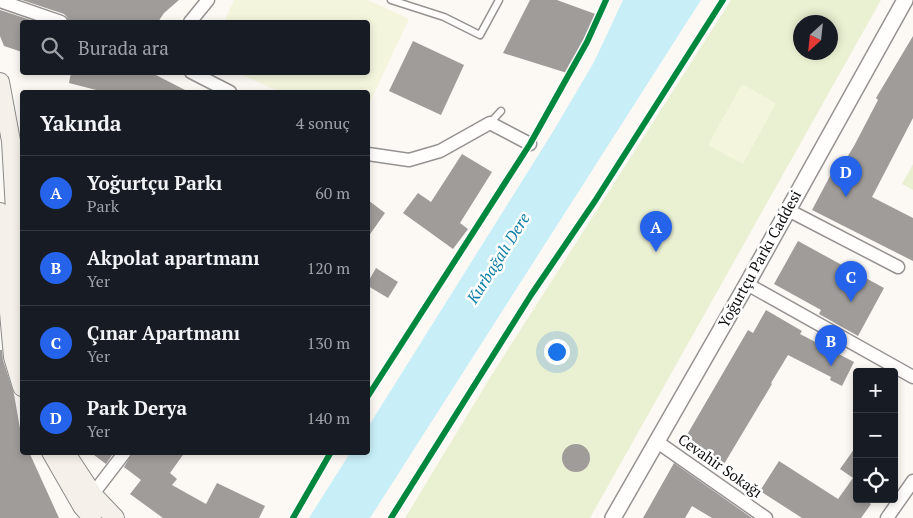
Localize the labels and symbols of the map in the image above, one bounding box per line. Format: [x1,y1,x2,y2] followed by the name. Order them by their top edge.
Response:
[793,15,838,60] north arrow
[830,156,862,197] pin: D
[713,186,805,331] street label: Yoğurtçu Parkı Caddesi
[461,209,535,308] water label: Kurbağalı Dere
[640,211,672,252] pin: A
[835,261,867,302] pin: C
[815,325,847,366] pin: B
[544,339,570,365] your location
[674,429,767,502] street label: Cevahir Sokağı

